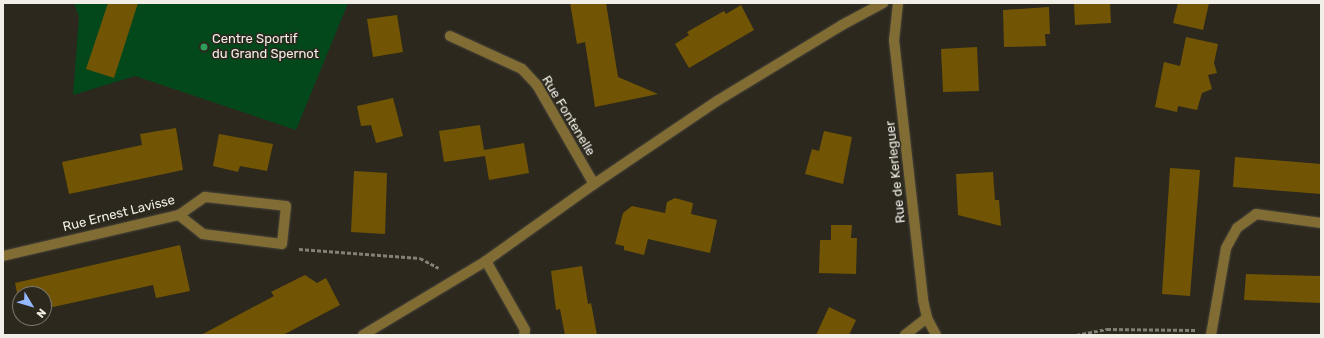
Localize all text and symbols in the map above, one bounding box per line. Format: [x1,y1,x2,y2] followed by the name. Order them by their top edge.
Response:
[212,32,319,63] place label: Centre Sportif du Grand Spernot
[199,42,209,52] marker: Centre Sportif du Grand Spernot
[538,73,598,159] street label: Rue Fontenelle
[883,120,909,224] street label: Rue de Kerleguer
[61,193,177,235] street label: Rue Ernest Lavisse
[12,286,52,326] north arrow
[34,306,49,320] text: N

